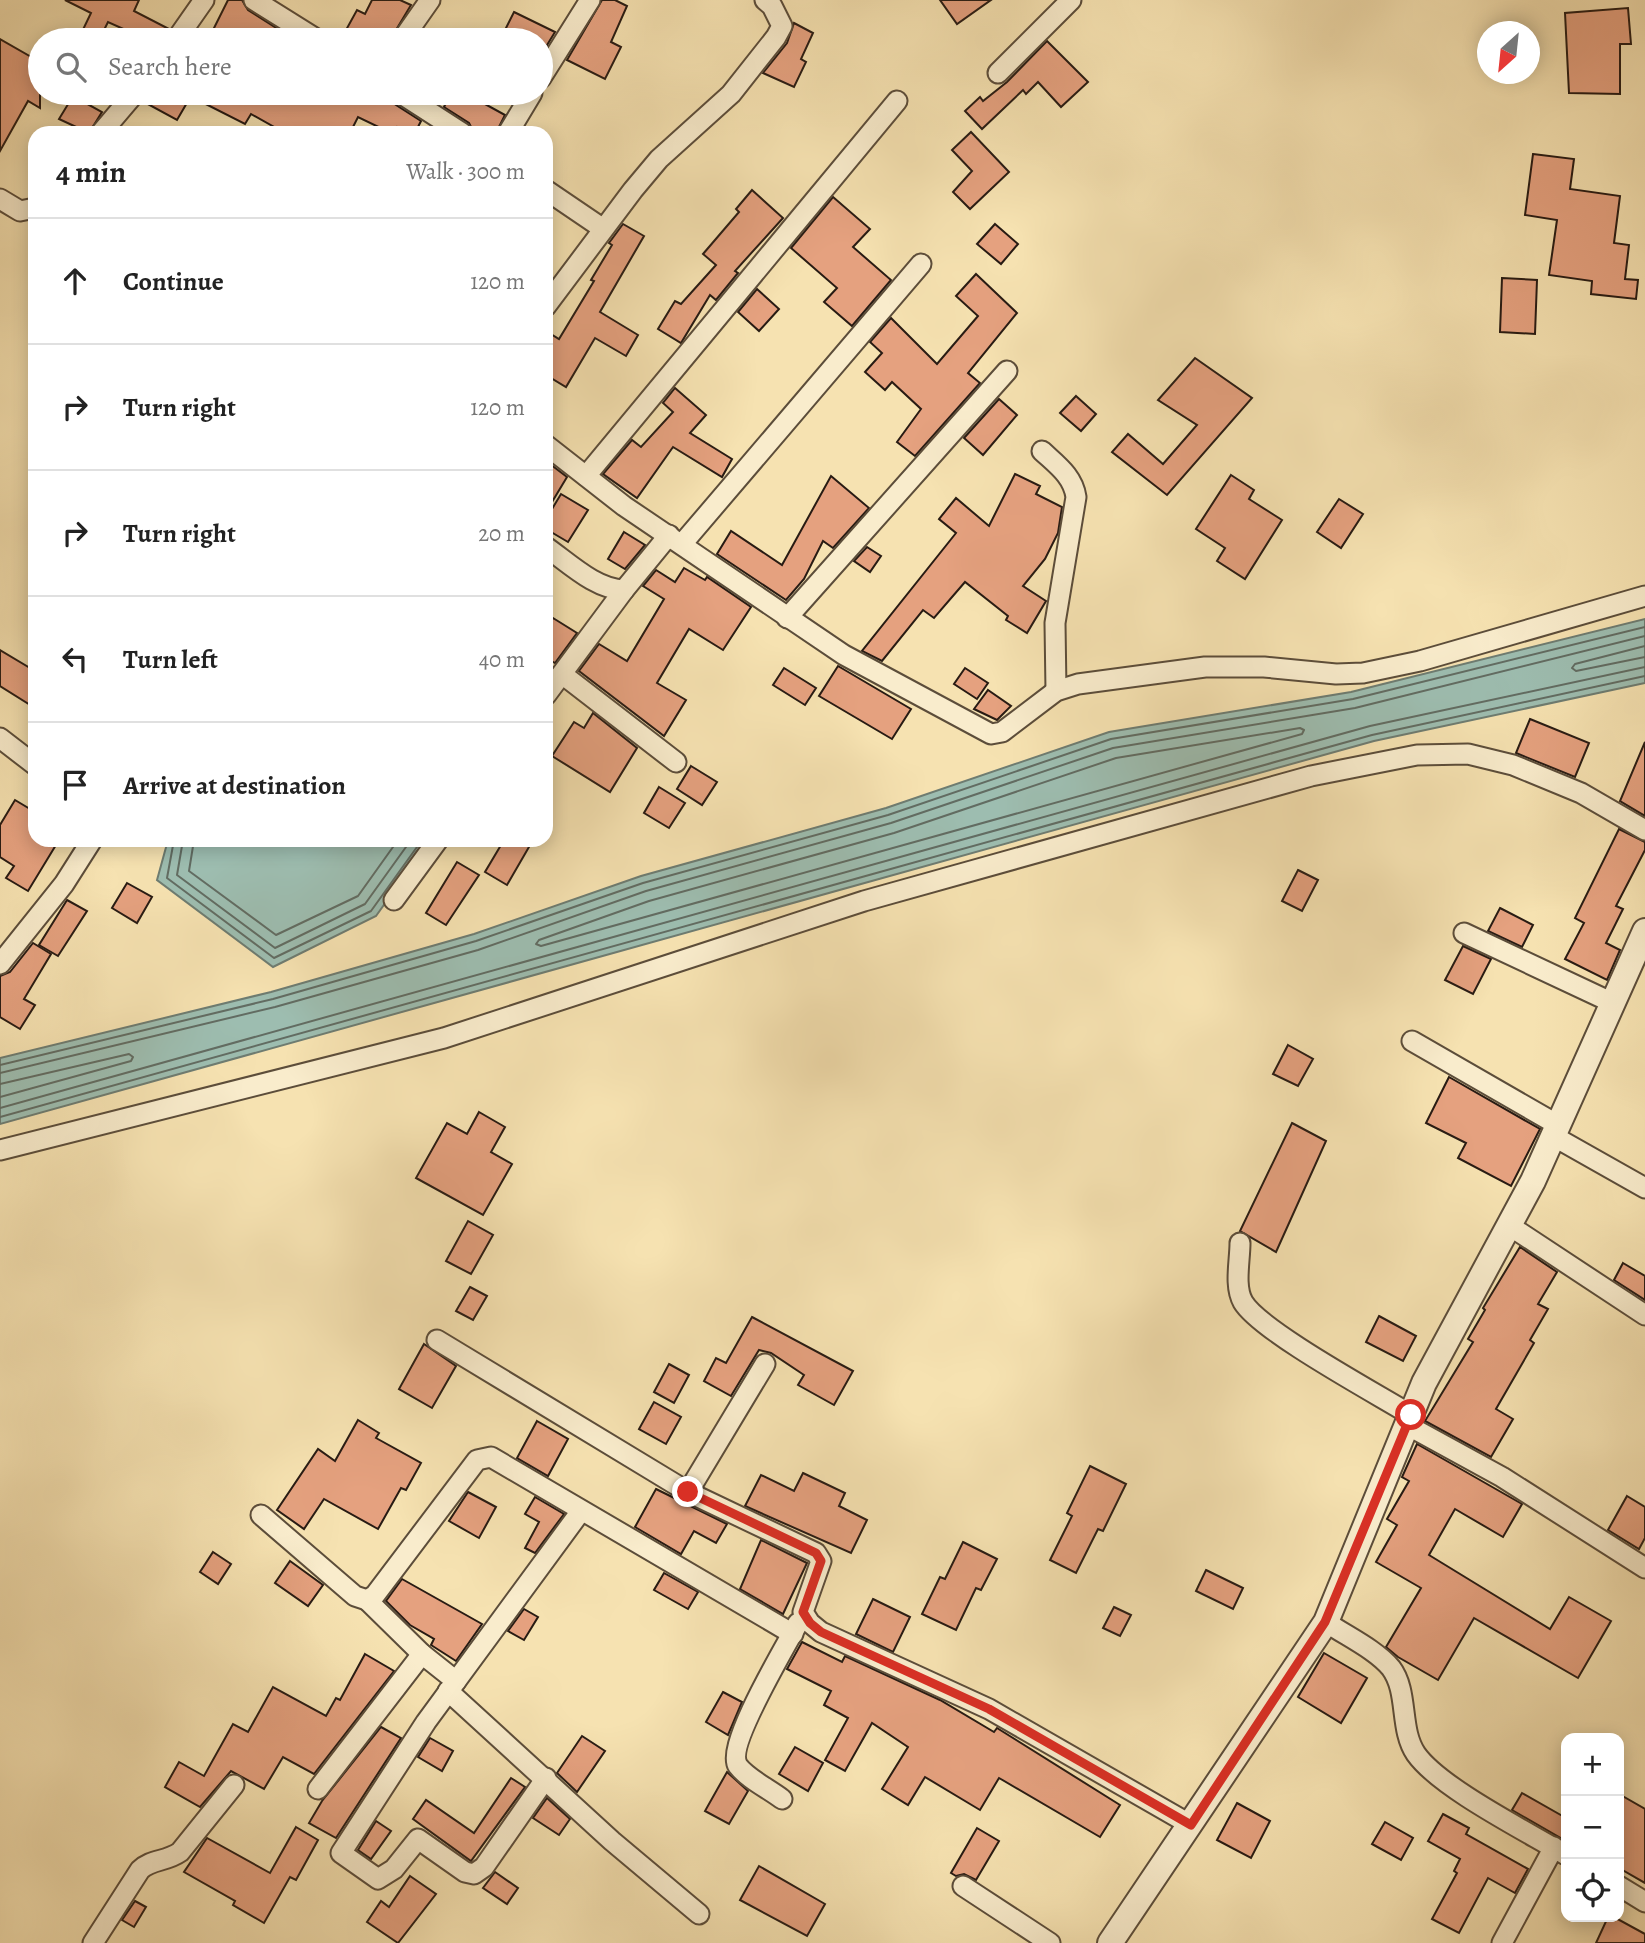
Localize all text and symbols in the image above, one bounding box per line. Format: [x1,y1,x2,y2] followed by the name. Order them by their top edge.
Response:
[1477,21,1540,84] north arrow
[28,28,553,105] search box
[52,48,90,86] icon: search
[108,49,232,84] text: Search here
[56,152,126,192] text: 4 min
[406,156,525,187] text: Walk · 300 m
[56,262,94,300] icon: ahead
[123,264,224,299] text: Continue
[470,266,525,297] text: 120 m
[56,388,94,426] icon: right
[123,390,236,425] text: Turn right
[470,392,525,423] text: 120 m
[56,514,94,552] icon: right
[123,516,236,551] text: Turn right
[478,518,525,549] text: 20 m
[56,640,94,678] icon: left
[123,642,218,677] text: Turn left
[479,644,525,675] text: 40 m
[56,766,94,804] icon: arrive
[123,768,346,803] text: Arrive at destination
[1395,1399,1426,1430] route start
[672,1476,703,1507] route end
[1561,1733,1624,1922] map controls
[1561,1733,1624,1796] button: +
[1561,1796,1624,1859] button: −
[1561,1859,1624,1922] button: locate

